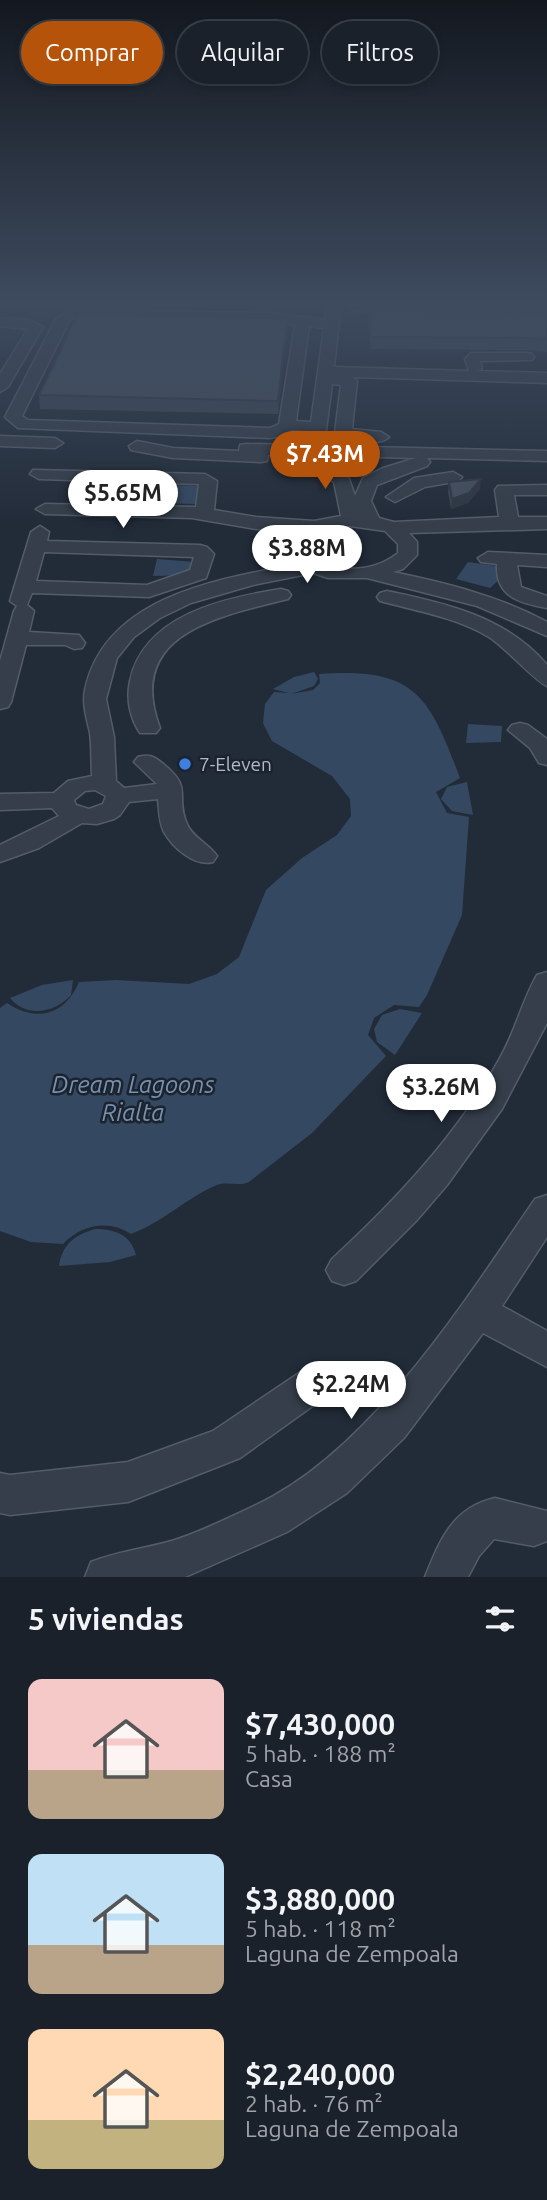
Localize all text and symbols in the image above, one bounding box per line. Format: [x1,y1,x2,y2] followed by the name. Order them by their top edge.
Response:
[21,21,163,84] chip: Comprar
[177,21,308,84] chip: Alquilar
[322,21,438,84] chip: Filtros
[268,432,382,491] pin: $7.43M
[286,441,364,466] text: $7.43M
[66,470,180,530] pin: $5.65M
[84,480,162,505] text: $5.65M
[250,526,364,585] pin: $3.88M
[268,535,346,560] text: $3.88M
[199,753,272,775] place label: 7-Eleven
[177,756,193,772] marker: 7-Eleven
[384,1064,498,1124] pin: $3.26M
[52,1071,214,1126] water label: Dream Lagoons Rialta
[402,1074,480,1099] text: $3.26M
[294,1362,408,1421] pin: $2.24M
[312,1371,390,1396] text: $2.24M
[481,1600,519,1638] icon: filters
[28,1602,184,1636] text: 5 viviendas
[84,1707,168,1791] icon: home
[245,1707,395,1741] text: $7,430,000
[245,1741,396,1766] text: 5 hab. · 188 m²
[245,1766,293,1791] text: Casa
[84,1882,168,1966] icon: home
[245,1882,395,1916] text: $3,880,000
[245,1916,396,1941] text: 5 hab. · 118 m²
[245,1941,459,1966] text: Laguna de Zempoala
[84,2057,168,2141] icon: home
[245,2057,395,2091] text: $2,240,000
[245,2091,383,2116] text: 2 hab. · 76 m²
[245,2116,459,2141] text: Laguna de Zempoala

